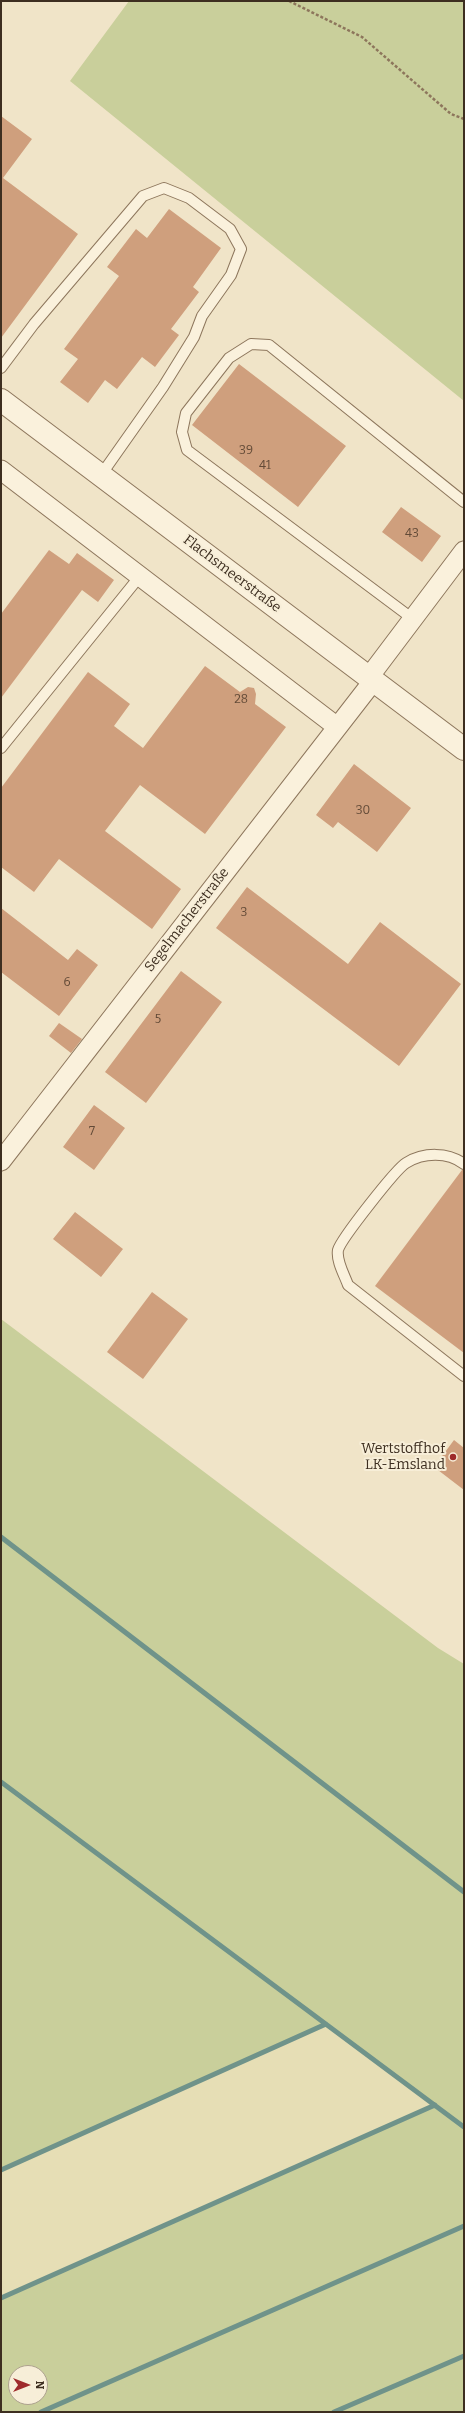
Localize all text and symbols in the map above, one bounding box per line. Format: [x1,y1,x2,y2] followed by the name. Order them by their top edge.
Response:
[239,444,253,458] house number: 39
[259,459,271,473] house number: 41
[405,527,419,541] house number: 43
[180,532,284,616] street label: Flachsmeerstraße
[234,693,248,707] house number: 28
[356,804,370,818] house number: 30
[141,865,233,975] street label: Segelmacherstraße
[241,906,247,920] house number: 3
[63,976,71,990] house number: 6
[155,1013,161,1027] house number: 5
[89,1125,95,1139] house number: 7
[361,1441,445,1474] place label: Wertstoffhof LK-Emsland
[448,1452,458,1462] marker: Wertstoffhof LK-Emsland
[8,2365,48,2405] north arrow
[33,2381,46,2389] text: N

